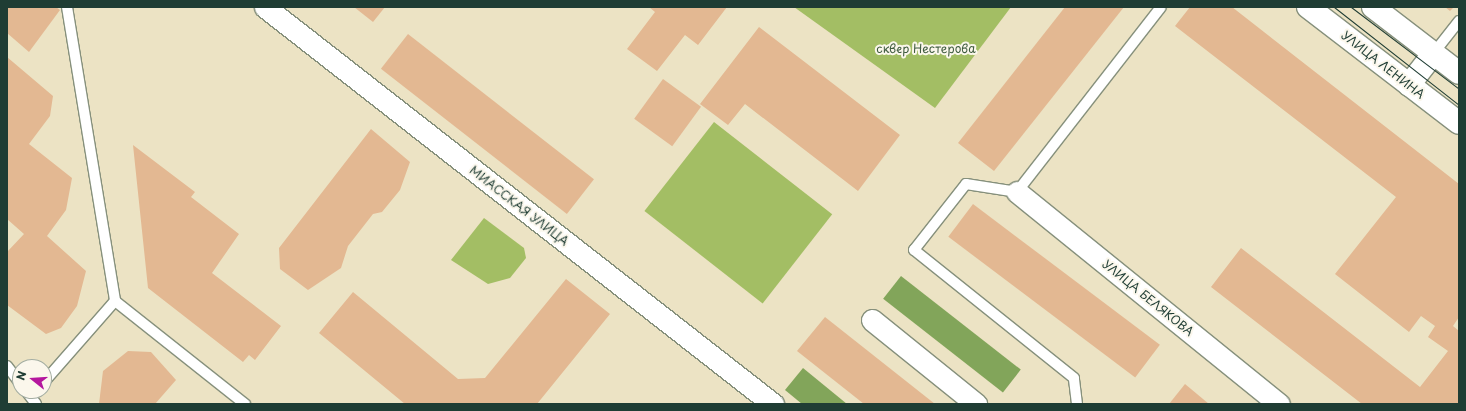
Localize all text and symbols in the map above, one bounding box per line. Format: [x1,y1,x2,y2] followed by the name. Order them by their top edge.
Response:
[1338,28,1428,102] street label: УЛИЦА ЛЕНИНА
[876,42,976,56] park label: сквер Нестерова
[467,163,571,249] street label: МИАССКАЯ УЛИЦА
[1099,257,1197,339] street label: УЛИЦА БЕЛЯКОВА
[12,359,52,399] north arrow
[12,369,30,382] text: N

